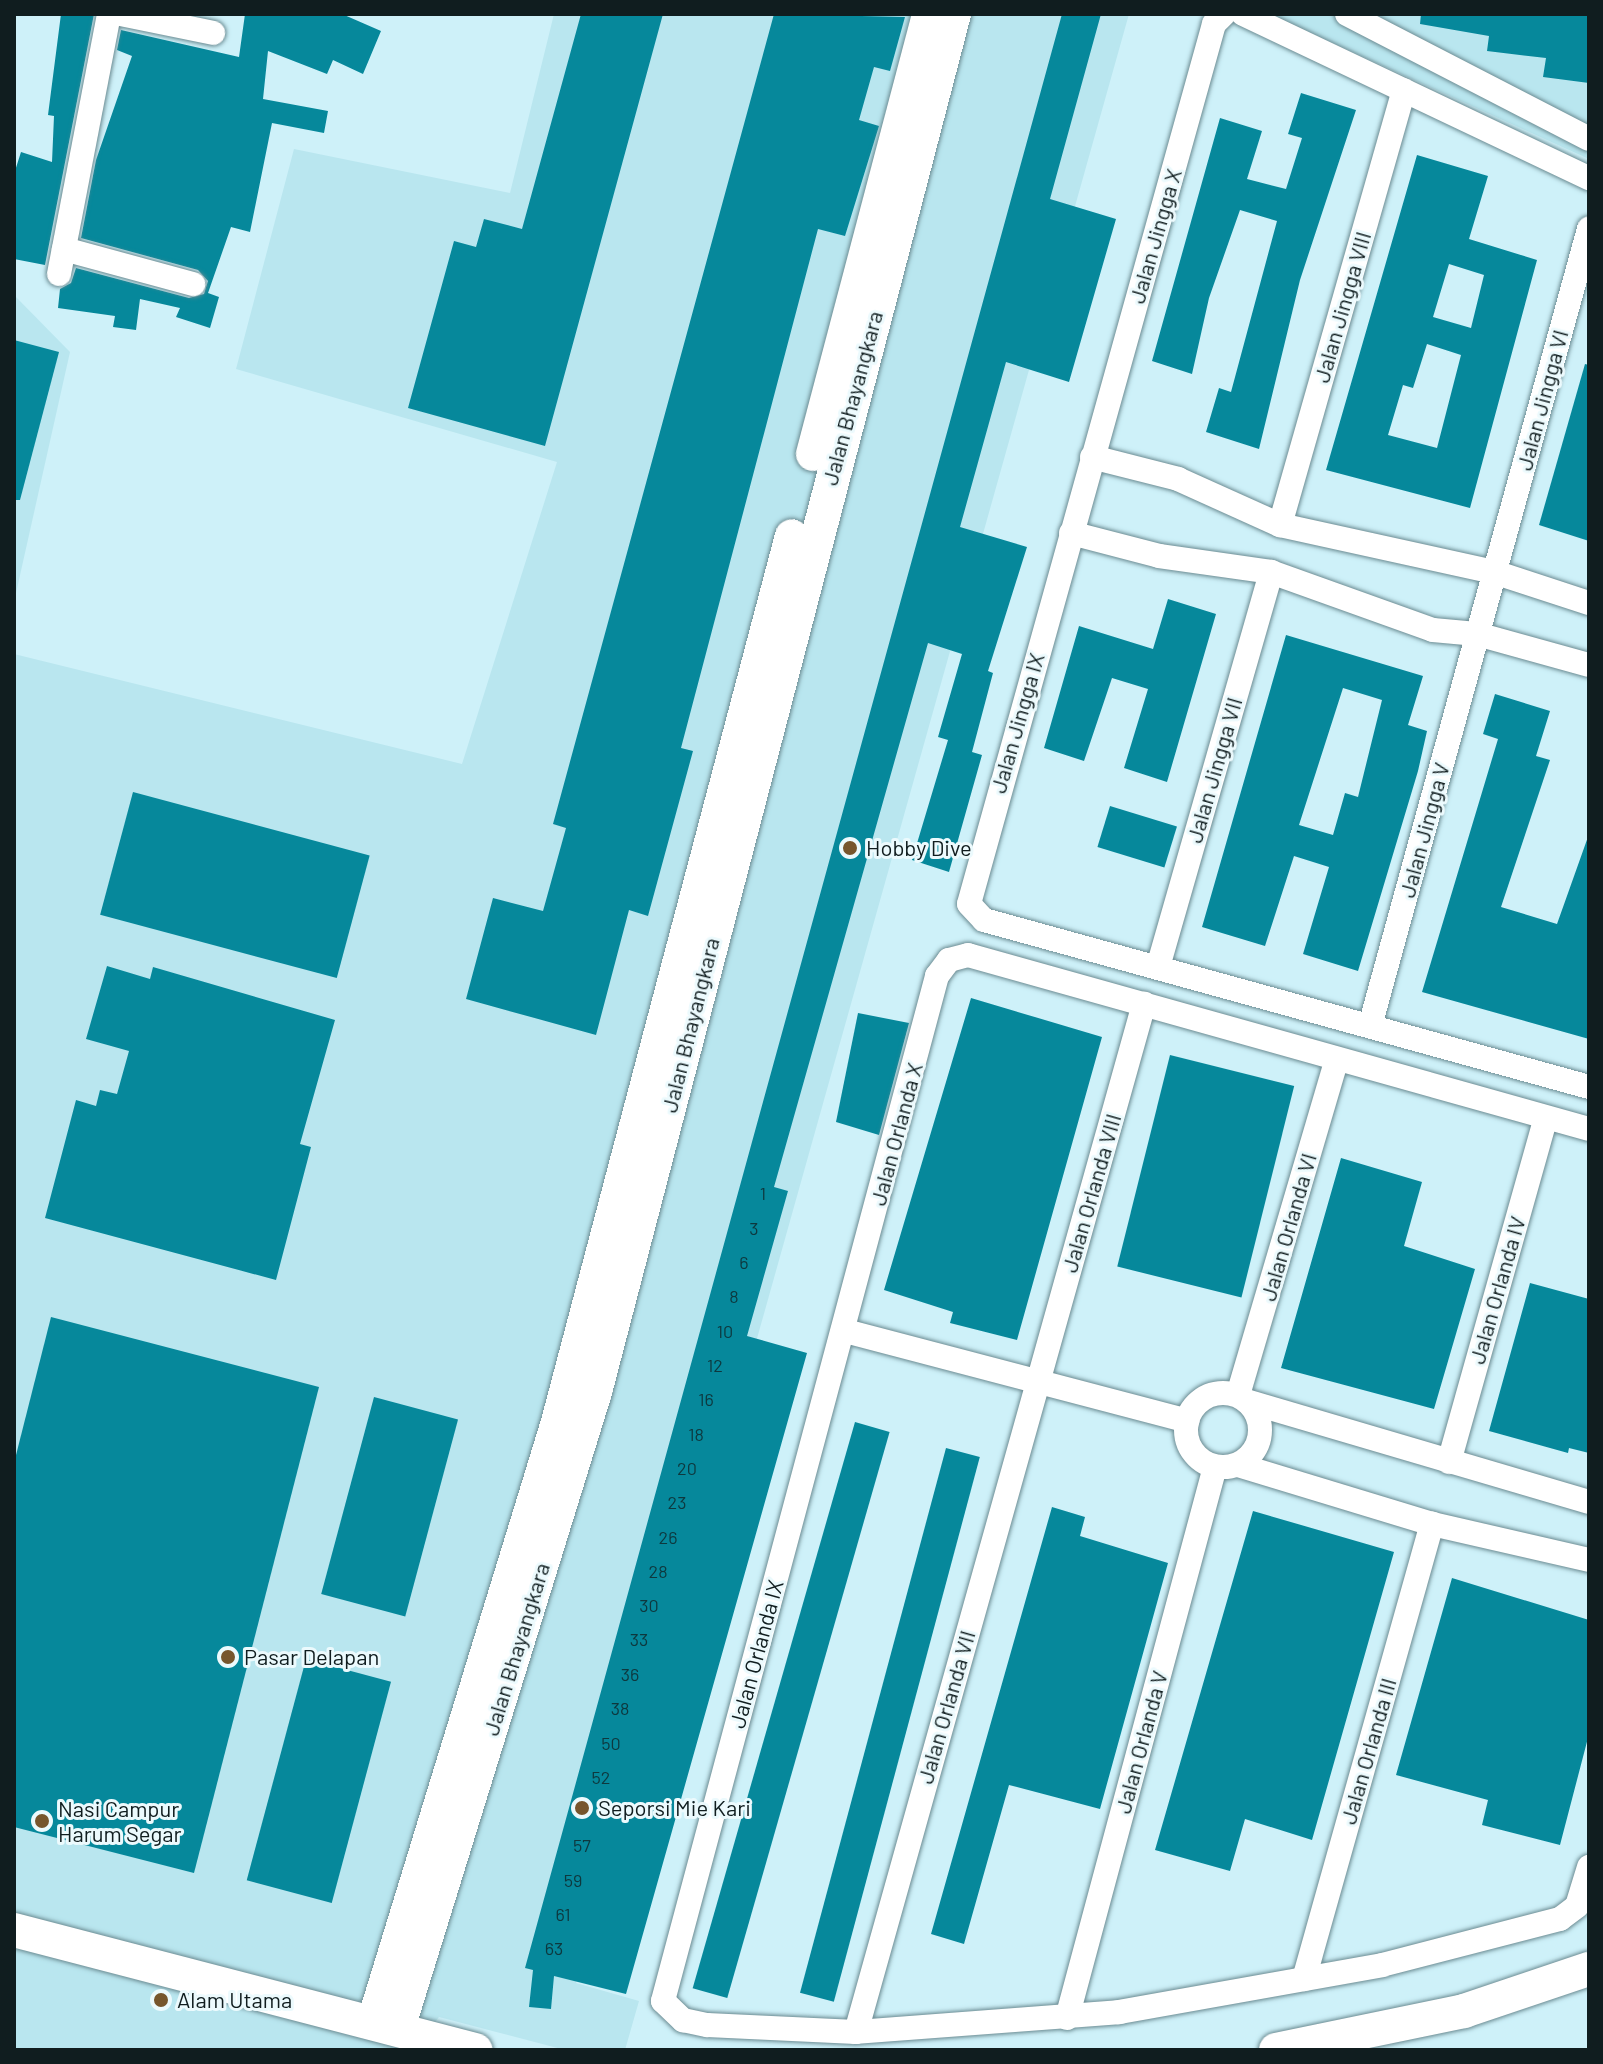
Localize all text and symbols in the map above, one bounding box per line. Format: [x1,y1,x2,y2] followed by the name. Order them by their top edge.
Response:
[1123,166,1187,306] street label: Jalan Jingga X
[1308,228,1376,386] street label: Jalan Jingga VIII
[816,308,888,488] street label: Jalan Bhayangkara
[1511,327,1573,473] street label: Jalan Jingga VI
[984,650,1050,796] street label: Jalan Jingga IX
[1181,694,1247,846] street label: Jalan Jingga VII
[1393,760,1455,900] street label: Jalan Jingga V
[866,835,972,861] place label: Hobby Dive
[841,839,859,857] marker: Hobby Dive
[656,935,724,1115] street label: Jalan Bhayangkara
[864,1060,928,1208] street label: Jalan Orlanda X
[1056,1111,1126,1275] street label: Jalan Orlanda VIII
[1254,1150,1322,1304] street label: Jalan Orlanda VI
[760,1182,766,1204] house number: 1
[1463,1213,1531,1367] street label: Jalan Orlanda IV
[749,1217,759,1239] house number: 3
[739,1251,749,1273] house number: 6
[729,1285,739,1307] house number: 8
[717,1320,733,1342] house number: 10
[707,1354,723,1376] house number: 12
[698,1388,714,1410] house number: 16
[688,1423,704,1445] house number: 18
[677,1457,697,1479] house number: 20
[668,1491,686,1513] house number: 23
[659,1526,677,1548] house number: 26
[477,1559,555,1739] street label: Jalan Bhayangkara
[648,1560,668,1582] house number: 28
[724,1577,788,1731] street label: Jalan Orlanda IX
[639,1594,659,1616] house number: 30
[912,1627,980,1787] street label: Jalan Orlanda VII
[630,1628,648,1650] house number: 33
[244,1644,379,1670] place label: Pasar Delapan
[219,1648,237,1666] marker: Pasar Delapan
[621,1663,639,1685] house number: 36
[1109,1668,1173,1816] street label: Jalan Orlanda V
[1335,1675,1401,1827] street label: Jalan Orlanda III
[611,1697,629,1719] house number: 38
[601,1732,621,1754] house number: 50
[592,1766,610,1788] house number: 52
[58,1795,182,1846] place label: Nasi Campur Harum Segar
[598,1795,751,1821] place label: Seporsi Mie Kari
[573,1799,591,1817] marker: Seporsi Mie Kari
[33,1812,51,1830] marker: Nasi Campur Harum Segar
[573,1834,591,1856] house number: 57
[564,1869,582,1891] house number: 59
[555,1903,571,1925] house number: 61
[545,1937,563,1959] house number: 63
[177,1987,292,2013] place label: Alam Utama
[152,1991,170,2009] marker: Alam Utama

